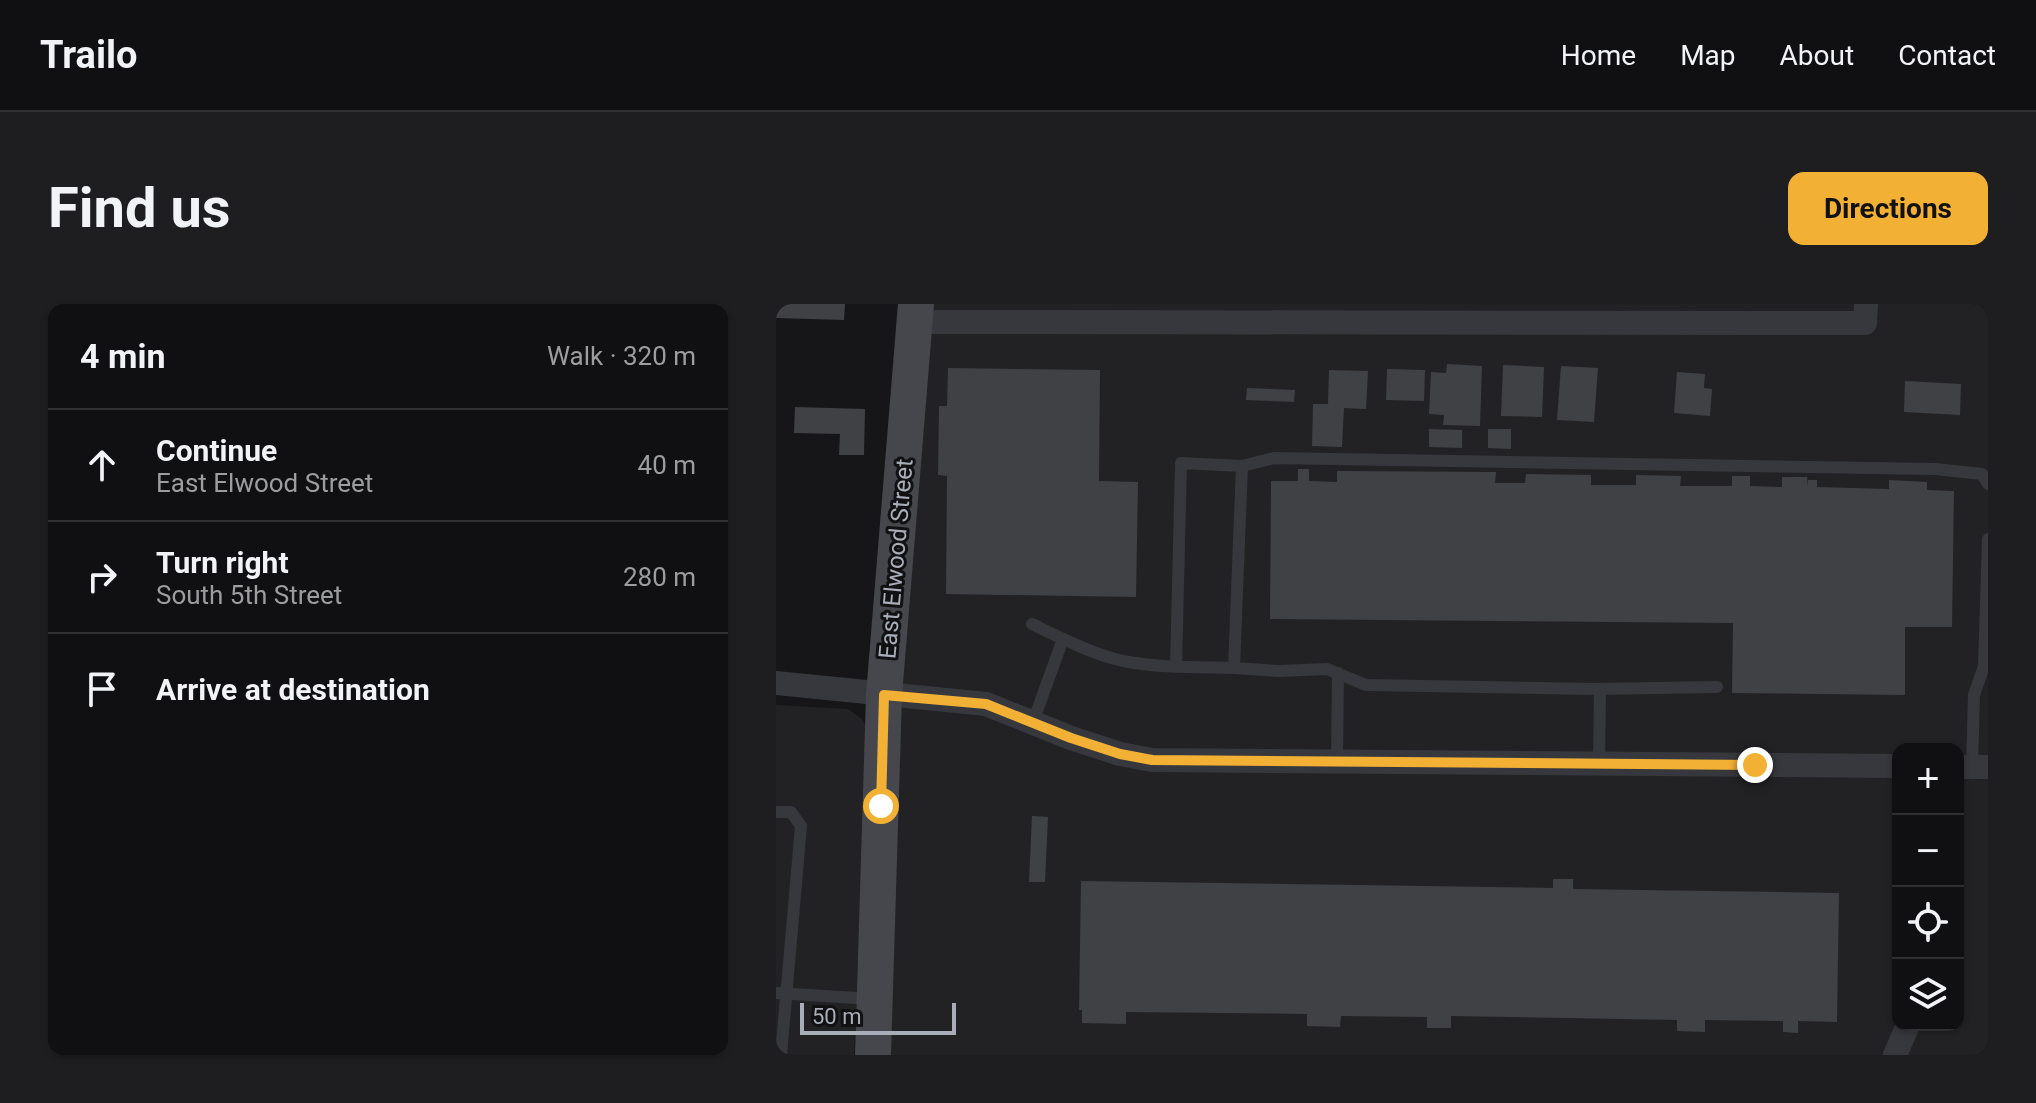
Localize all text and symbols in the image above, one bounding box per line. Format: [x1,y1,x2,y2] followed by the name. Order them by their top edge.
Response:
[40,33,137,77] text: Trailo
[1561,39,1636,72] text: Home
[1680,39,1736,72] text: Map
[1780,39,1854,72] text: About
[1898,39,1996,72] text: Contact
[1788,172,1988,245] button: Directions
[48,175,231,241] text: Find us
[80,336,165,376] text: 4 min
[547,341,696,371] text: Walk · 320 m
[156,433,277,468] text: Continue
[80,443,124,487] icon: ahead
[638,450,696,480] text: 40 m
[873,458,919,660] street label: East Elwood Street
[156,468,373,498] text: East Elwood Street
[156,545,289,580] text: Turn right
[80,555,124,599] icon: right
[623,562,696,592] text: 280 m
[156,580,342,610] text: South 5th Street
[80,667,124,711] icon: arrive
[156,672,430,707] text: Arrive at destination
[1892,743,1964,1031] map controls
[1892,743,1964,815] button: +
[1737,747,1773,783] route end
[863,788,899,824] route start
[1892,815,1964,887] button: −
[1892,887,1964,959] button: locate
[1892,959,1964,1031] button: layers
[800,999,956,1035] scale bar
[812,1004,861,1029] text: 50 m

